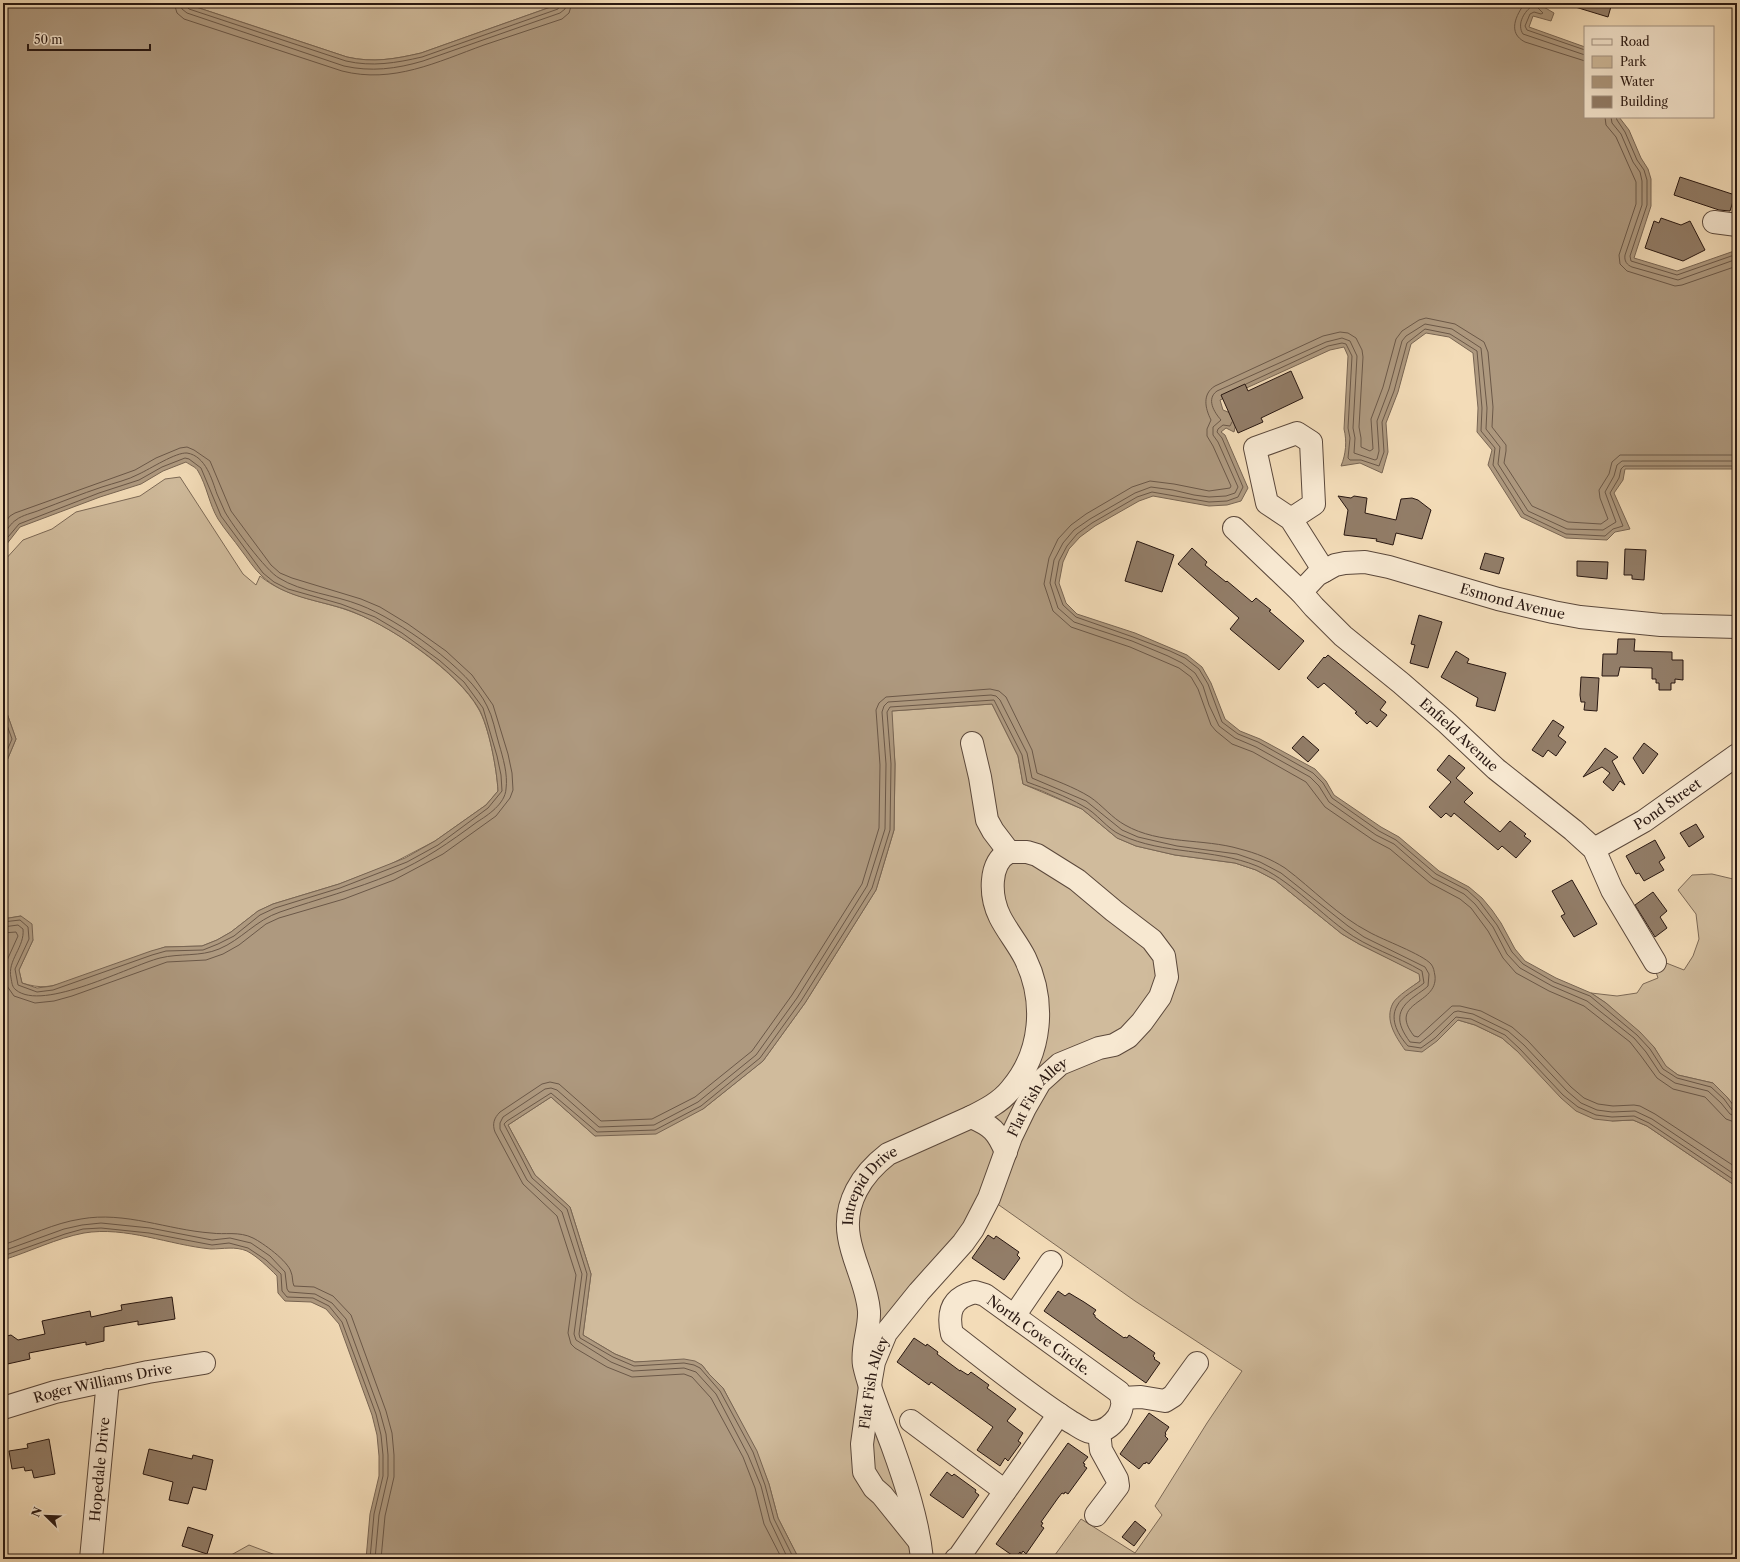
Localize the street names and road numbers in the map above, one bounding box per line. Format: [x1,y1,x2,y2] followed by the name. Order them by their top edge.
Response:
[1458,579,1567,623] street label: Esmond Avenue
[1416,694,1502,776] street label: Enfield Avenue
[1631,774,1705,834] street label: Pond Street
[1003,1053,1070,1140] street label: Flat Fish Alley
[839,1142,900,1226] street label: Intrepid Drive
[983,1291,1095,1379] street label: North Cove Circle.
[855,1334,893,1430] street label: Flat Fish Alley
[31,1359,174,1407] street label: Roger Williams Drive
[86,1416,113,1522] street label: Hopedale Drive

